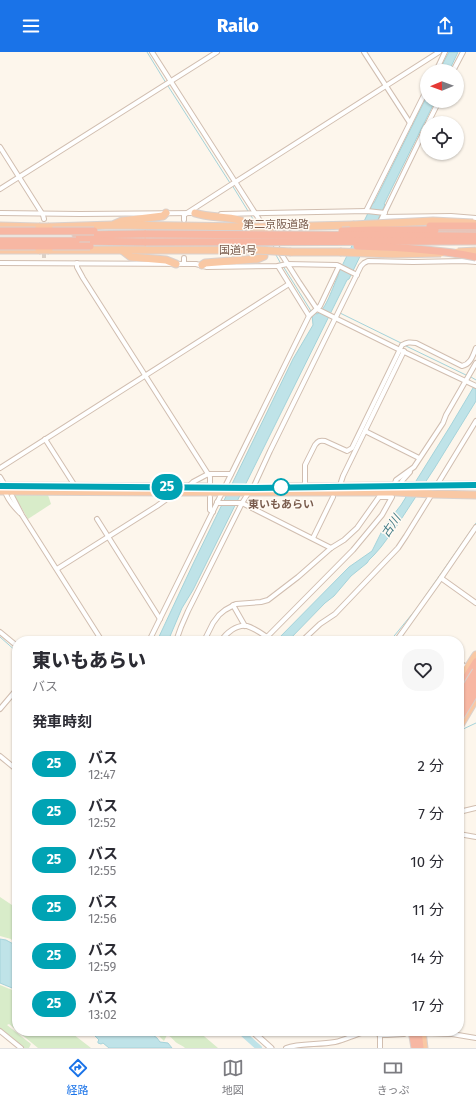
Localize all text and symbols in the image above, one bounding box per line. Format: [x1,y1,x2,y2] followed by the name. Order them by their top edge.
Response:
[20,15,42,37] icon: menu
[217,15,259,37] text: Railo
[434,15,456,37] icon: share
[420,64,464,108] north arrow
[420,64,464,160] map controls
[420,116,464,160] button: locate
[243,218,309,231] street label: 第二京阪道路
[219,244,257,257] street label: 国道1号
[149,474,185,500] line badge: 25
[160,478,174,495] text: 25
[272,478,290,496] marker: 東いもあらい
[248,498,314,511] place label: 東いもあらい
[378,510,405,540] water label: 古川
[32,649,146,672] text: 東いもあらい
[402,649,444,691] button: heart
[32,679,58,694] text: バス
[32,713,92,731] text: 発車時刻
[88,749,118,767] text: バス
[47,755,61,772] text: 25
[418,757,444,775] text: 2 分
[88,767,116,782] text: 12:47
[88,797,118,815] text: バス
[47,803,61,820] text: 25
[418,805,444,823] text: 7 分
[88,815,116,830] text: 12:52
[88,845,118,863] text: バス
[47,851,61,868] text: 25
[410,853,444,871] text: 10 分
[88,863,116,878] text: 12:55
[88,893,118,911] text: バス
[47,899,61,916] text: 25
[412,901,444,919] text: 11 分
[88,911,117,926] text: 12:56
[88,941,118,959] text: バス
[47,947,61,964] text: 25
[411,949,444,967] text: 14 分
[88,959,116,974] text: 12:59
[88,989,118,1007] text: バス
[47,995,61,1012] text: 25
[412,997,444,1015] text: 17 分
[88,1007,117,1022] text: 13:02
[67,1057,89,1097] tab: 経路
[222,1057,244,1097] tab: 地図
[377,1057,409,1097] tab: きっぷ

